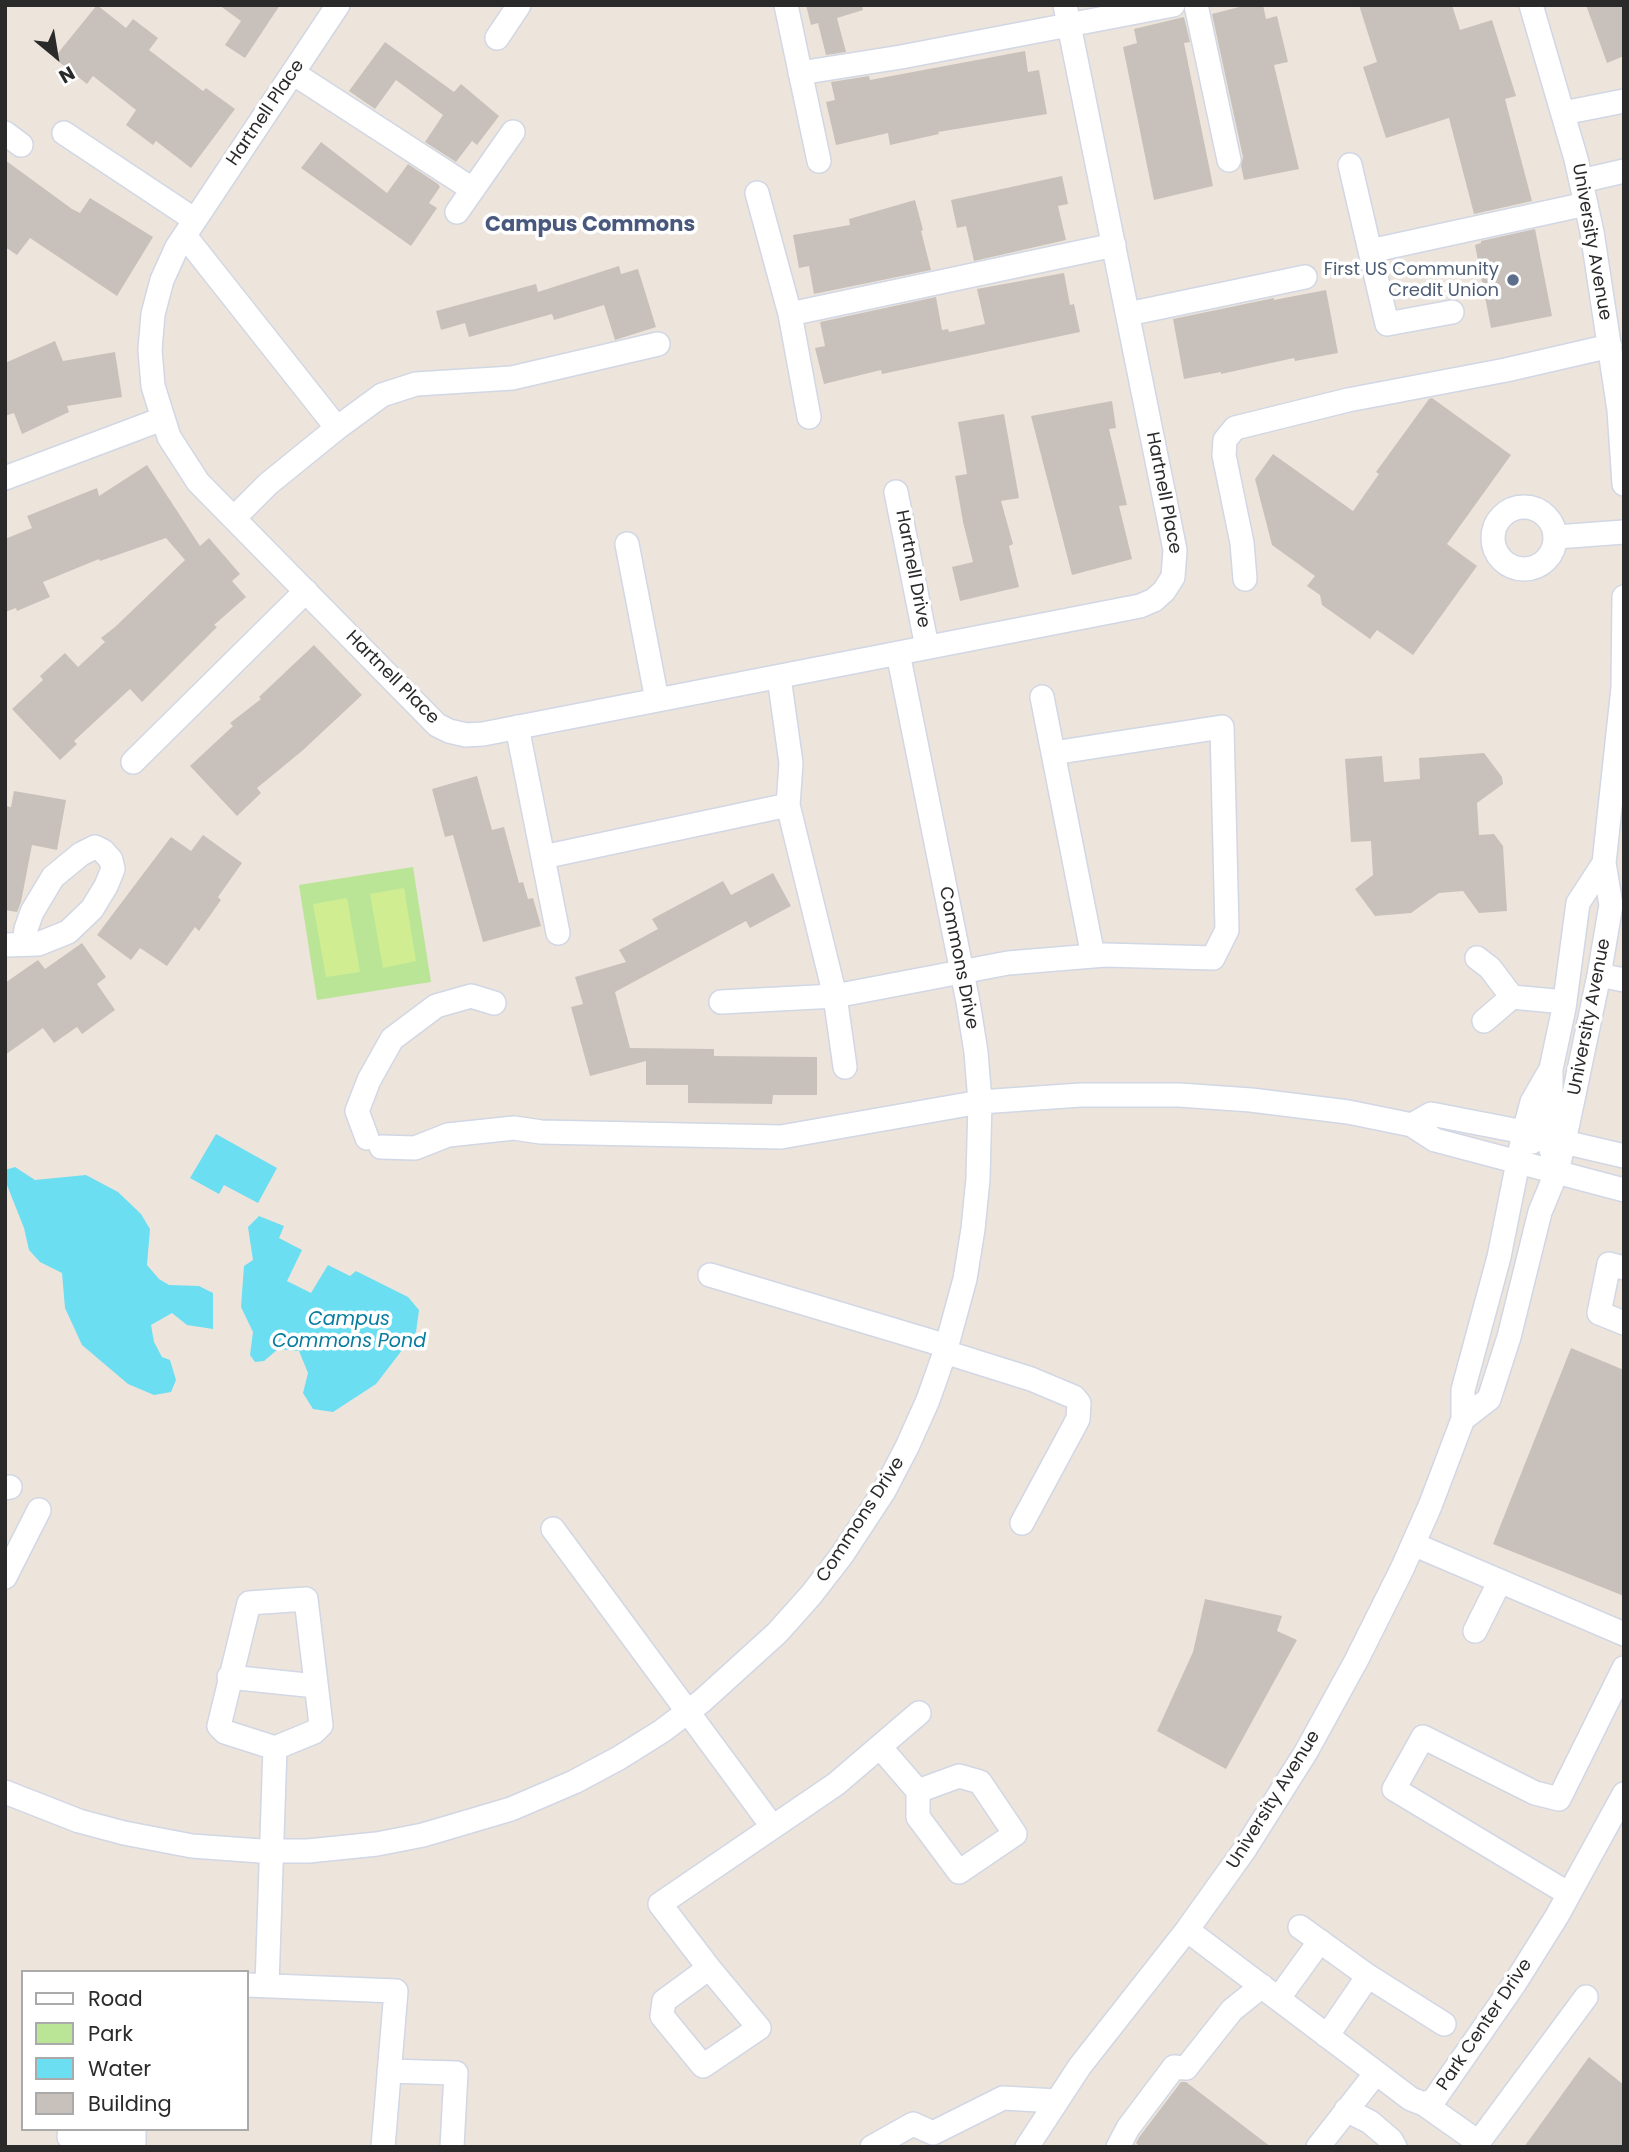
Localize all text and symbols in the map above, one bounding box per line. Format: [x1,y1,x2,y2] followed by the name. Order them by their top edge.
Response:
[21,21,91,91] north arrow
[223,56,309,170] street label: Hartnell Place
[54,59,80,90] text: N
[1567,162,1615,322] street label: University Avenue
[485,213,695,239] district label: Campus Commons
[1324,259,1499,302] place label: First US Community Credit Union
[1505,272,1521,288] marker: First US Community Credit Union
[1141,430,1185,556] street label: Hartnell Place
[890,508,934,630] street label: Hartnell Drive
[341,627,443,729] street label: Hartnell Place
[934,885,982,1031] street label: Commons Drive
[1564,937,1616,1097] street label: University Avenue
[272,1309,426,1353] water label: Campus Commons Pond
[812,1453,910,1587] street label: Commons Drive
[1223,1727,1325,1873] street label: University Avenue
[1433,1955,1537,2095] street label: Park Center Drive
[21,1970,248,2131] legend
[88,1984,143,2013] text: Road
[88,2019,133,2048] text: Park
[88,2054,151,2083] text: Water
[88,2089,172,2118] text: Building

